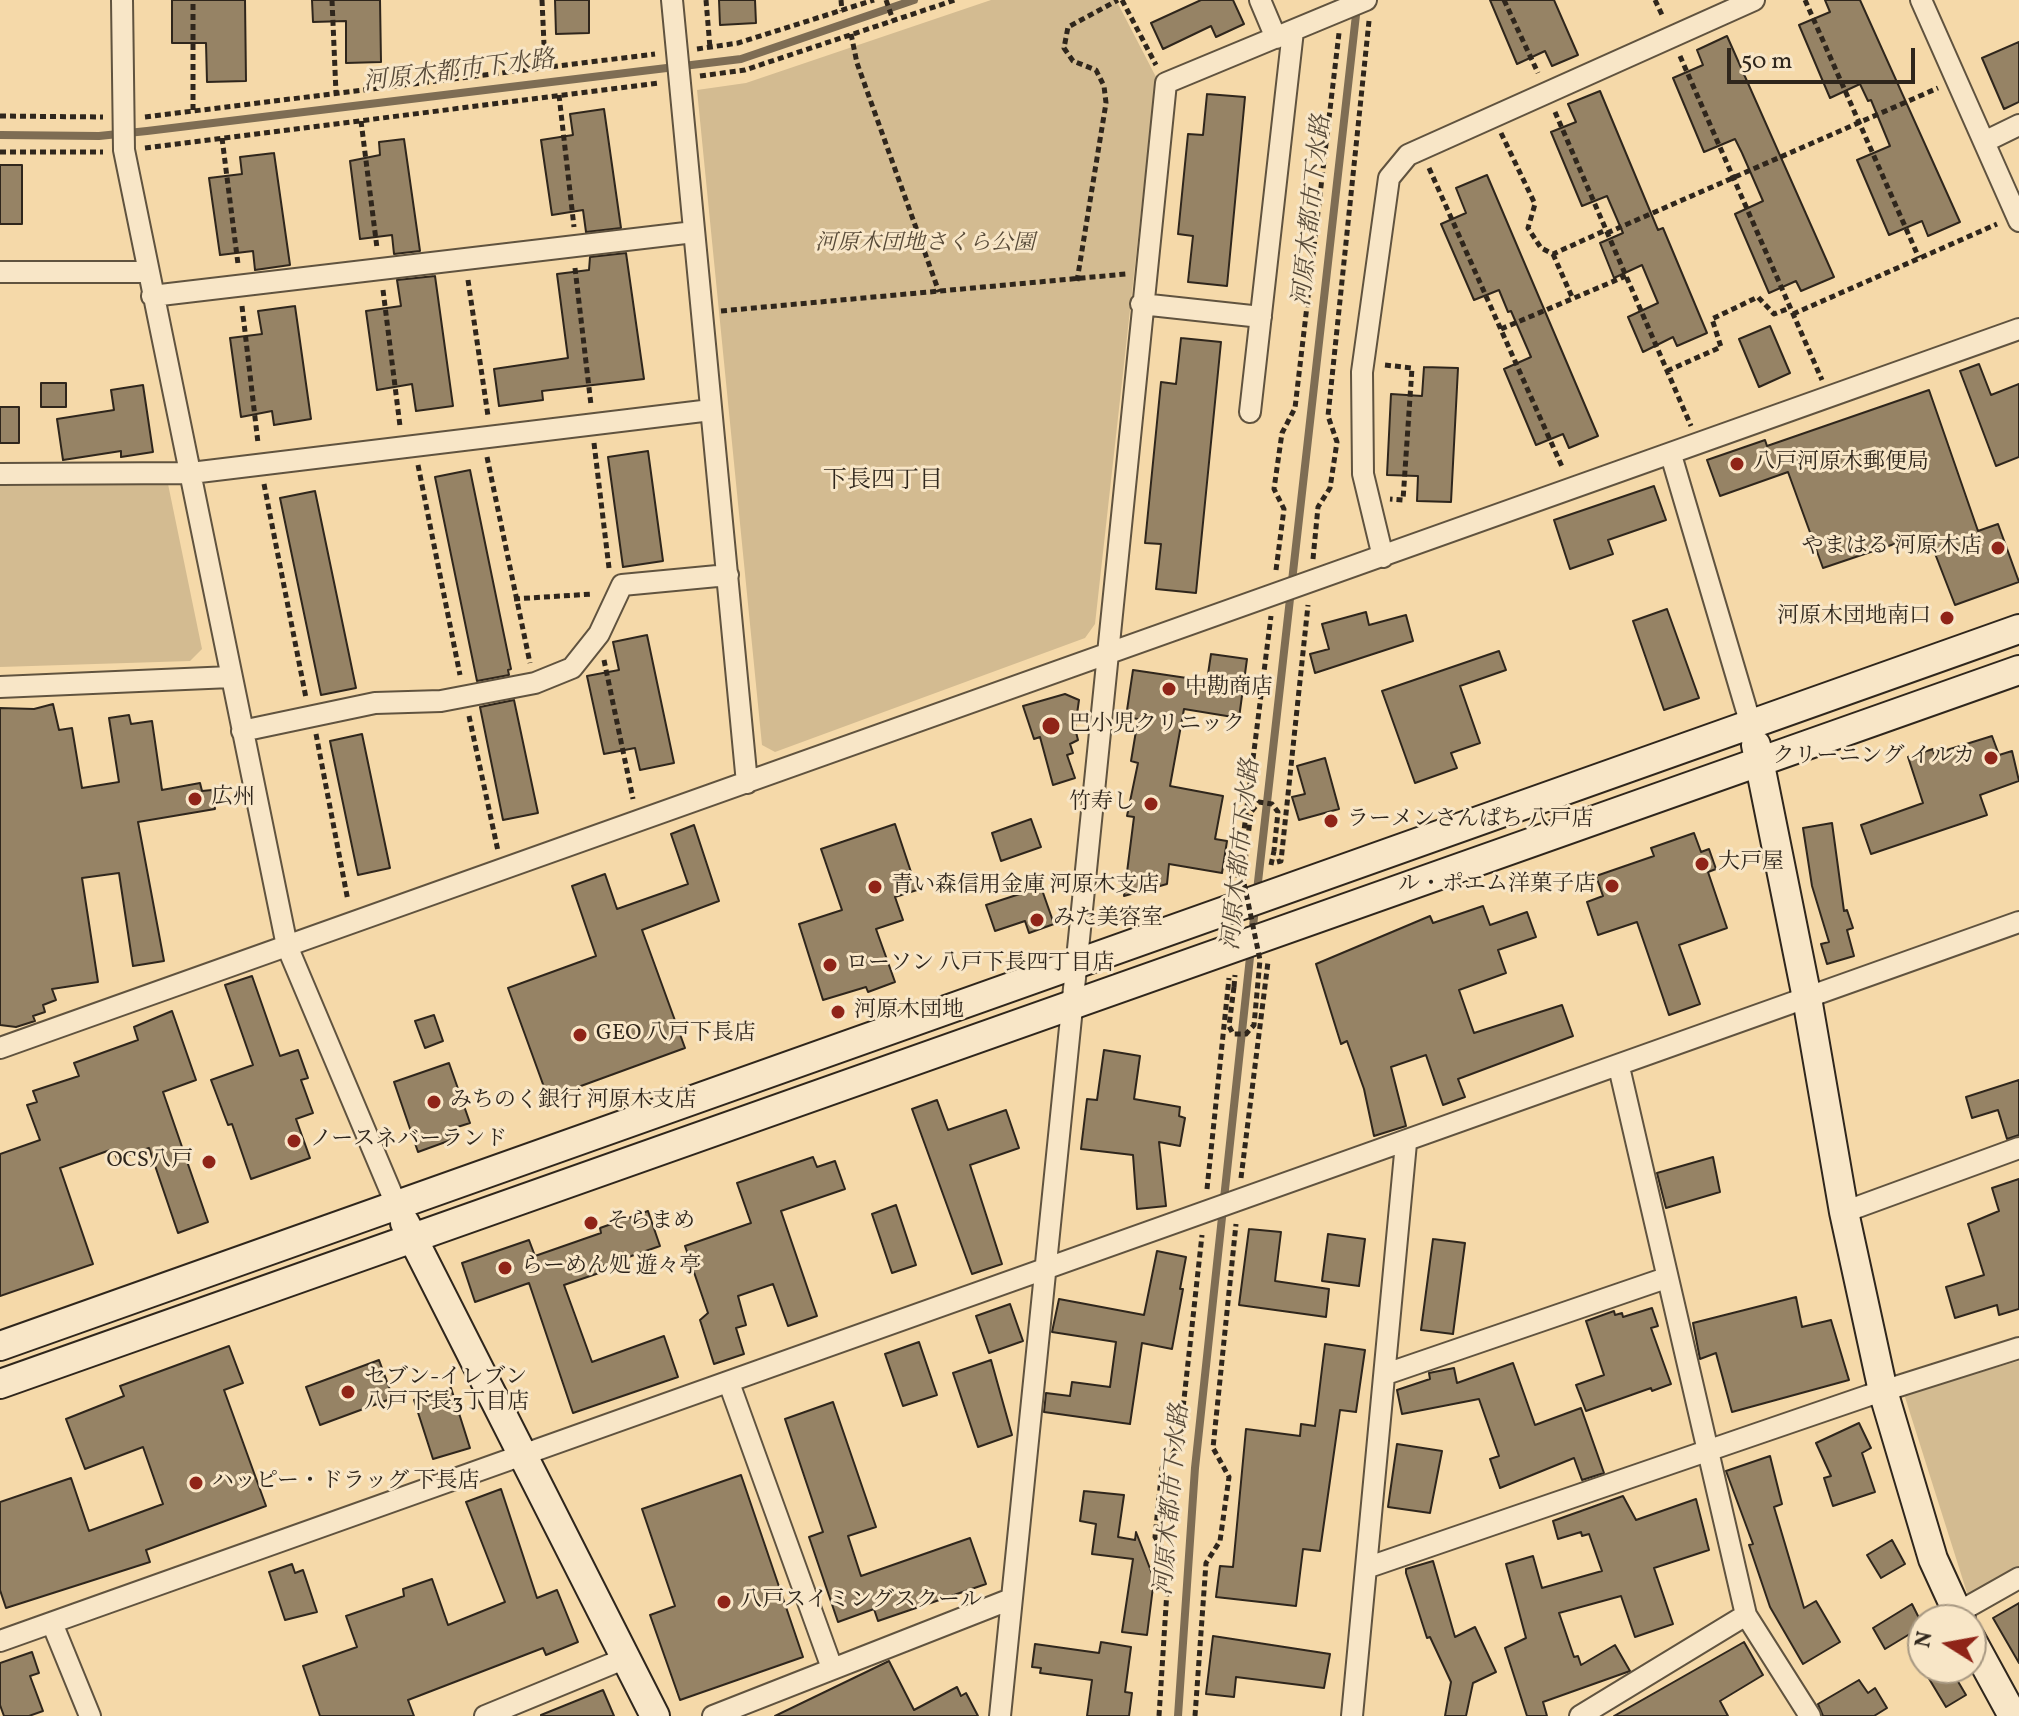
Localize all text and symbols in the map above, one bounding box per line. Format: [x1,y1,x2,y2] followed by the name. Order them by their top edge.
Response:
[1731,32,1919,82] scale bar
[1741,45,1793,79] text: 50 m
[362,47,556,99] water label: 河原木都市下水路
[1290,114,1338,308] water label: 河原木都市下水路
[815,232,1035,258] park label: 河原木団地さくら公園
[1753,451,1929,477] place label: 八戸河原木郵便局
[1728,455,1746,473] marker: 八戸河原木郵便局
[823,469,943,497] district label: 下長四丁目
[1802,535,1982,561] place label: やまはる 河原木店
[1989,539,2007,557] marker: やまはる 河原木店
[1777,605,1931,631] place label: 河原木団地南口
[1938,609,1956,627] marker: 河原木団地南口
[1185,676,1273,702] place label: 中勘商店
[1160,680,1178,698] marker: 中勘商店
[1069,713,1245,739] place label: 巴小児クリニック
[1040,715,1062,737] marker: 巴小児クリニック
[1773,745,1975,771] place label: クリーニング イルカ
[1982,749,2000,767] marker: クリーニング イルカ
[1219,758,1267,952] water label: 河原木都市下水路
[211,786,255,812] place label: 広州
[186,790,204,808] marker: 広州
[1069,791,1135,817] place label: 竹寿し
[1142,795,1160,813] marker: 竹寿し
[1347,808,1593,834] place label: ラーメンさんぱち 八戸店
[1322,812,1340,830] marker: ラーメンさんぱち 八戸店
[1718,851,1784,877] place label: 大戸屋
[1693,855,1711,873] marker: 大戸屋
[1398,873,1596,899] place label: ル・ポエム洋菓子店
[891,874,1159,900] place label: 青い森信用金庫 河原木支店
[1603,877,1621,895] marker: ル・ポエム洋菓子店
[866,878,884,896] marker: 青い森信用金庫 河原木支店
[1053,907,1163,933] place label: みた美容室
[1028,911,1046,929] marker: みた美容室
[846,952,1114,978] place label: ローソン 八戸下長四丁目店
[821,956,839,974] marker: ローソン 八戸下長四丁目店
[854,999,964,1025] place label: 河原木団地
[829,1003,847,1021] marker: 河原木団地
[596,1022,756,1048] place label: GEO 八戸下長店
[571,1026,589,1044] marker: GEO 八戸下長店
[450,1089,696,1115] place label: みちのく銀行 河原木支店
[425,1093,443,1111] marker: みちのく銀行 河原木支店
[310,1128,507,1154] place label: ノースネバーランド
[285,1132,303,1150] marker: ノースネバーランド
[106,1149,193,1175] place label: OCS八戸
[200,1153,218,1171] marker: OCS八戸
[607,1210,695,1236] place label: そらまめ
[582,1214,600,1232] marker: そらまめ
[521,1255,701,1281] place label: らーめん処 遊々亭
[496,1259,514,1277] marker: らーめん処 遊々亭
[364,1366,529,1418] place label: セブン-イレブン 八戸下長3丁目店
[339,1383,357,1401] marker: セブン-イレブン 八戸下長3丁目店
[1151,1403,1197,1597] water label: 河原木都市下水路
[212,1470,480,1496] place label: ハッピー・ドラッグ 下長店
[187,1474,205,1492] marker: ハッピー・ドラッグ 下長店
[740,1589,982,1615] place label: 八戸スイミングスクール
[715,1593,733,1611] marker: 八戸スイミングスクール
[1907,1604,1987,1684] north arrow
[1908,1629,1942,1651] text: N

